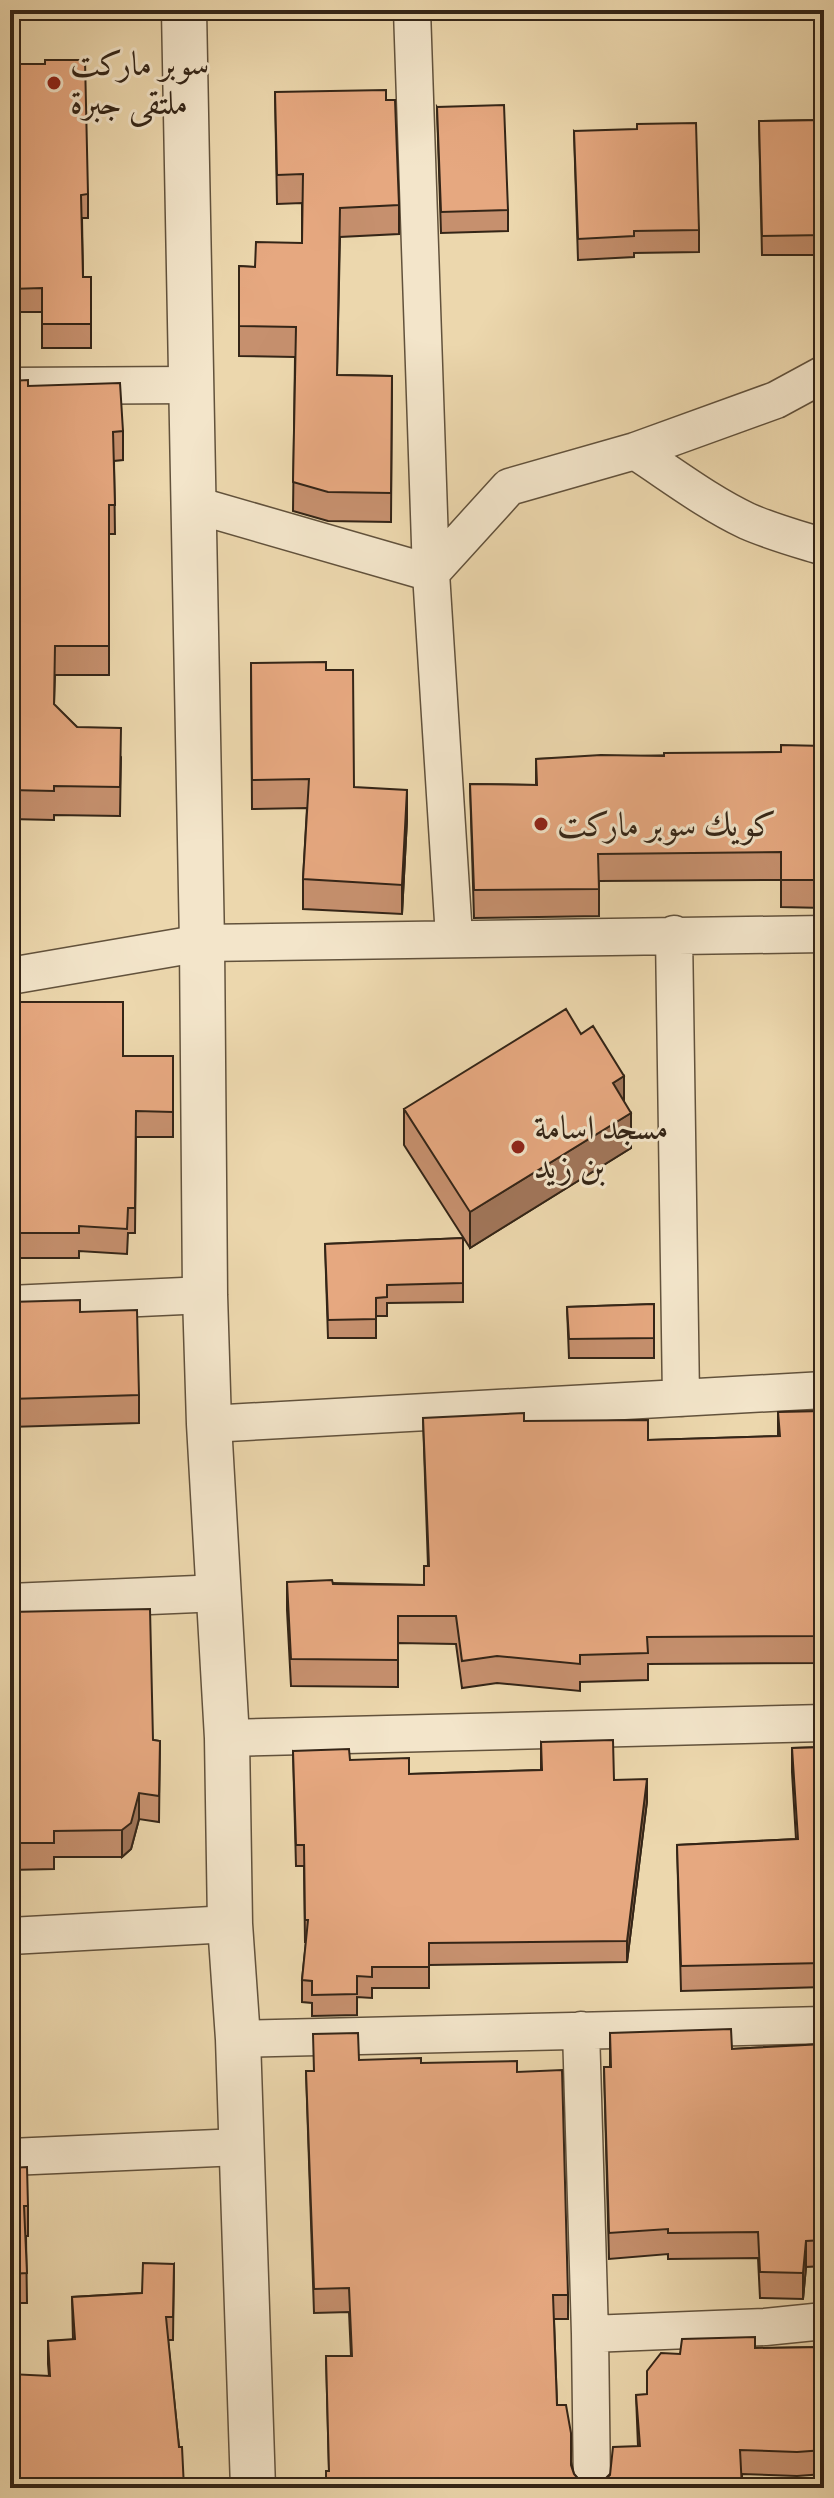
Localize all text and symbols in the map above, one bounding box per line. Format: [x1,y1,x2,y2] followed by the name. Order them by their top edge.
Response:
[70,42,209,130] place label: سوبر ماركت ملتقى جبرة
[45,74,63,92] marker: سوبر ماركت ملتقى جبرة
[557,803,776,852] place label: كويك سوبر ماركت
[532,815,550,833] marker: كويك سوبر ماركت
[534,1106,669,1194] place label: مسجد اسامة بن زيد
[509,1138,527,1156] marker: مسجد اسامة بن زيد

